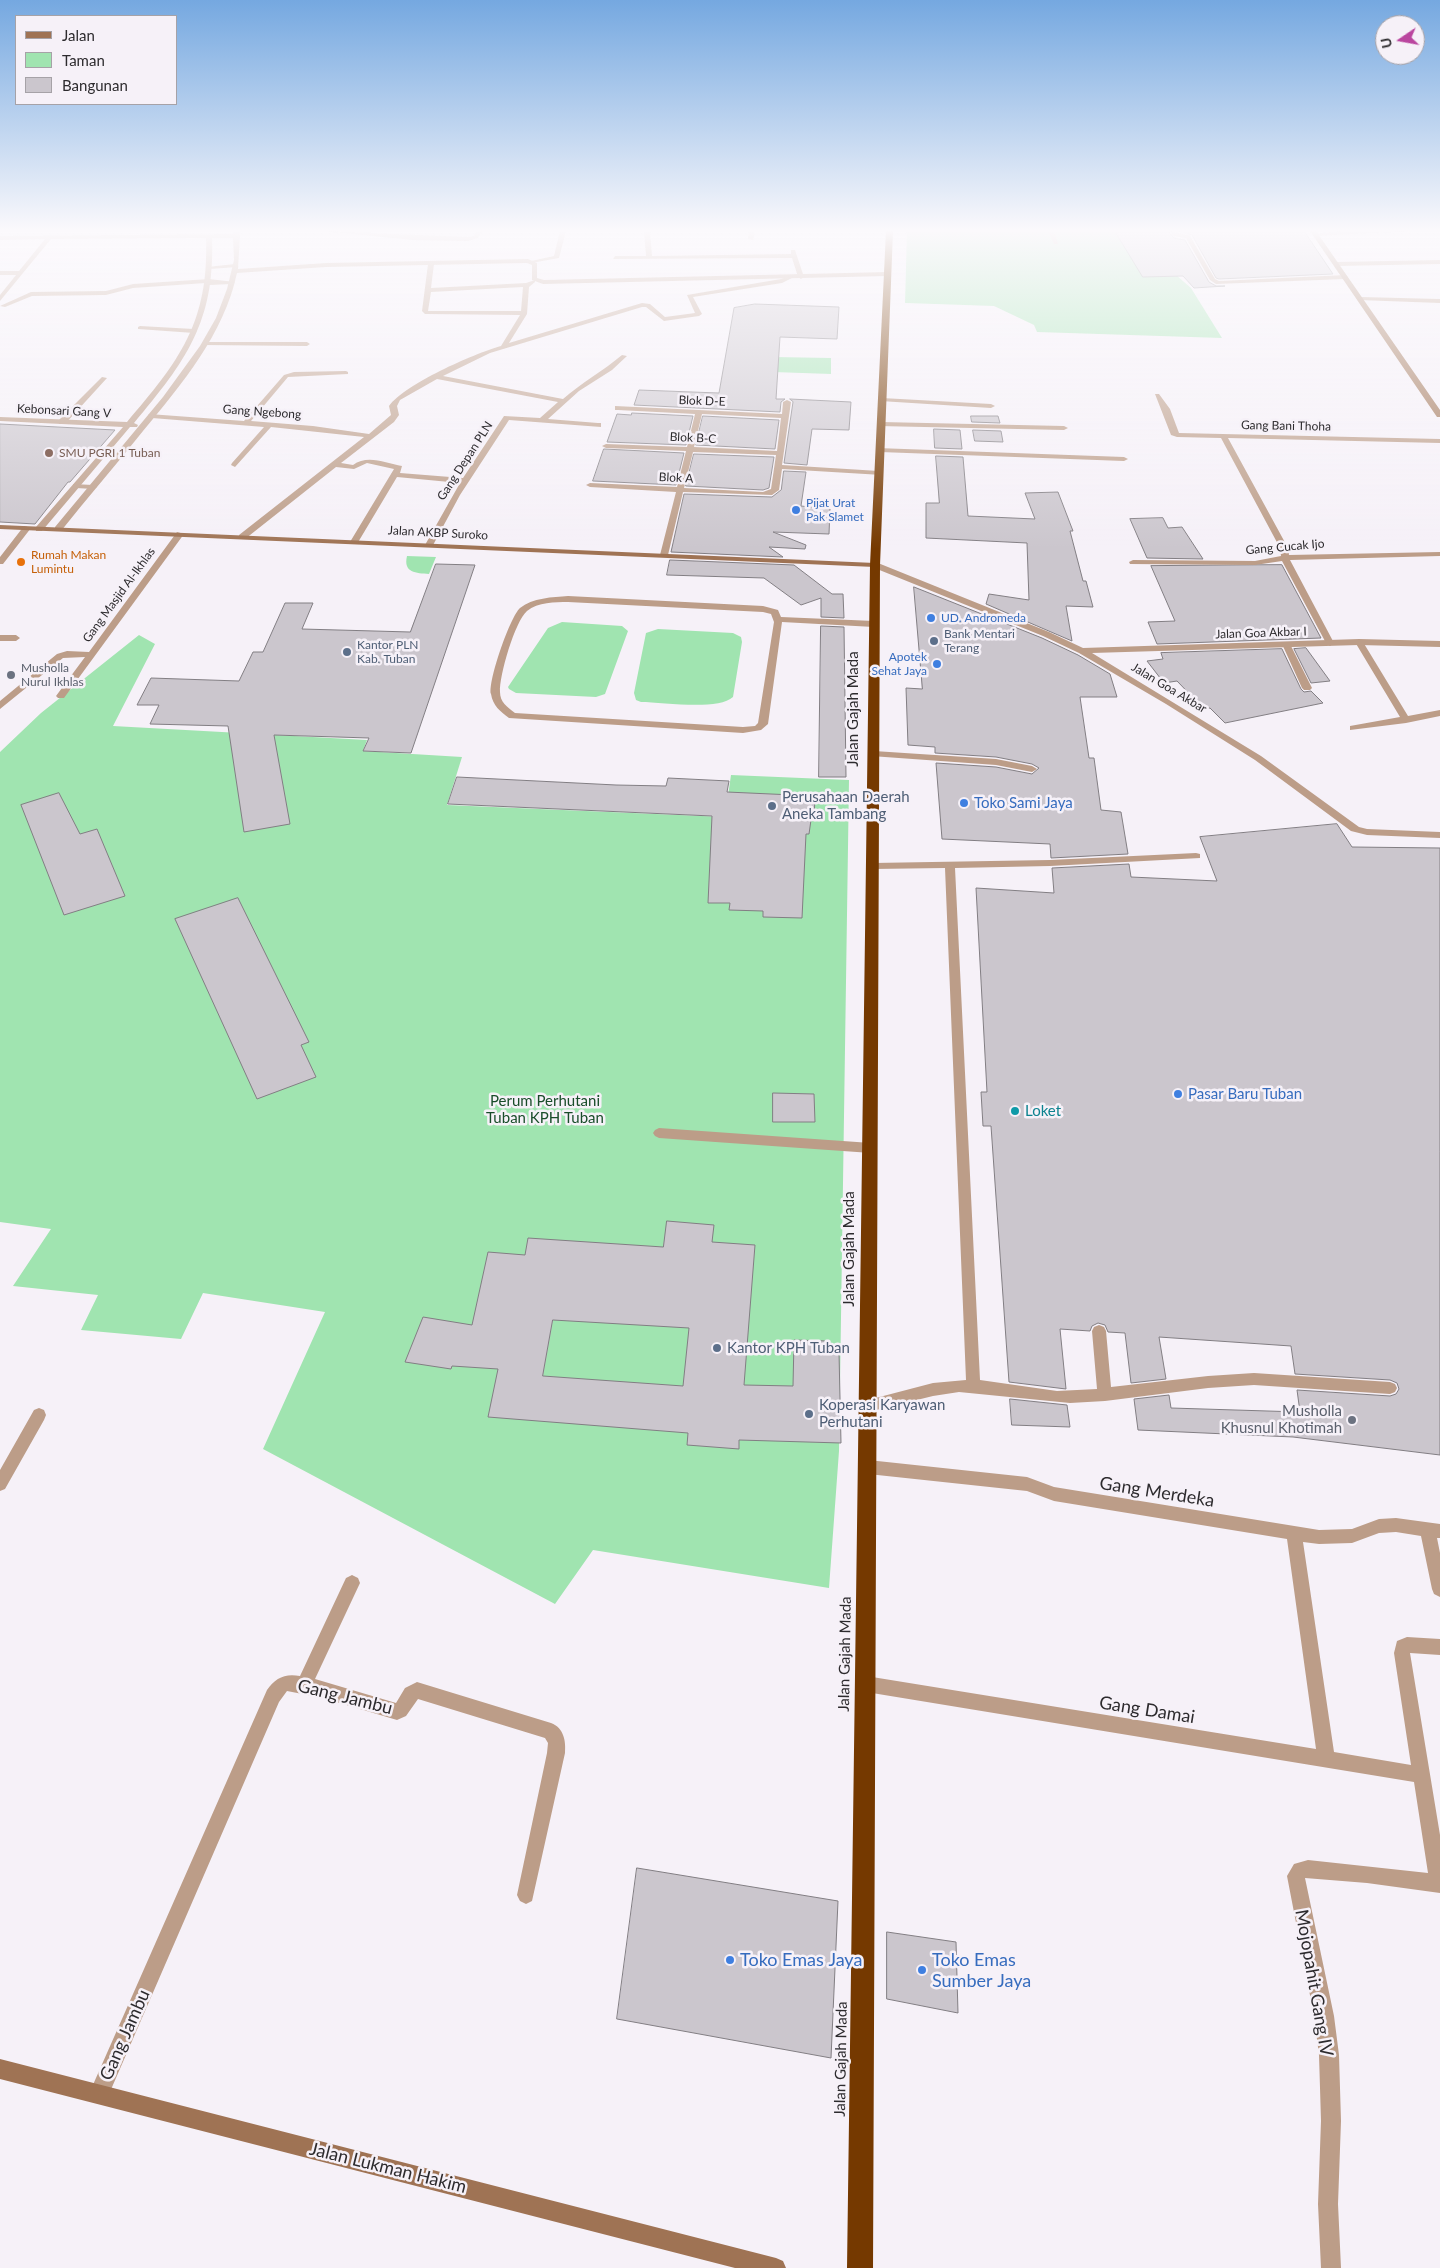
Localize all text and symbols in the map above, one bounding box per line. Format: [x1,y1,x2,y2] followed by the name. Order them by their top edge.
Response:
[15,15,178,105] legend
[1375,15,1425,65] north arrow
[62,26,95,44] text: Jalan
[1376,36,1395,50] text: U
[62,51,105,69] text: Taman
[62,76,128,94] text: Bangunan
[678,393,726,409] street label: Blok D-E
[17,401,111,421] street label: Kebonsari Gang V
[222,402,302,422] street label: Gang Ngebong
[1241,418,1331,434] street label: Gang Bani Thoha
[434,419,496,503] street label: Gang Depan PLN
[669,430,717,446] street label: Blok B-C
[59,446,160,460] place label: SMU PGRI 1 Tuban
[43,447,55,459] marker: SMU PGRI 1 Tuban
[658,470,694,486] street label: Blok A
[806,496,864,524] place label: Pijat Urat Pak Slamet
[790,504,802,516] marker: Pijat Urat Pak Slamet
[388,523,488,543] street label: Jalan AKBP Suroko
[1245,536,1325,558] street label: Gang Cucak Ijo
[80,545,158,645] street label: Gang Masjid Al-Ikhlas
[31,548,106,576] place label: Rumah Makan Lumintu
[15,556,27,568] marker: Rumah Makan Lumintu
[941,611,1026,625] place label: UD. Andromeda
[925,612,937,624] marker: UD. Andromeda
[1215,624,1307,642] street label: Jalan Goa Akbar I
[944,627,1015,655] place label: Bank Mentari Terang
[928,635,940,647] marker: Bank Mentari Terang
[357,638,419,666] place label: Kantor PLN Kab. Tuban
[341,646,353,658] marker: Kantor PLN Kab. Tuban
[872,650,927,678] place label: Apotek Sehat Jaya
[844,651,862,767] street label: Jalan Gajah Mada
[931,658,943,670] marker: Apotek Sehat Jaya
[1129,660,1209,716] street label: Jalan Goa Akbar
[21,661,84,689] place label: Musholla Nurul Ikhlas
[5,669,17,681] marker: Musholla Nurul Ikhlas
[782,788,910,823] place label: Perusahaan Daerah Aneka Tambang
[974,794,1073,812] place label: Toko Sami Jaya
[958,797,970,809] marker: Toko Sami Jaya
[766,800,778,812] marker: Perusahaan Daerah Aneka Tambang
[1188,1085,1302,1103] place label: Pasar Baru Tuban
[1172,1088,1184,1100] marker: Pasar Baru Tuban
[486,1092,604,1127] park label: Perum Perhutani Tuban KPH Tuban
[1025,1102,1061,1120] place label: Loket
[1009,1105,1021,1117] marker: Loket
[840,1191,858,1307] street label: Jalan Gajah Mada
[727,1339,850,1357] place label: Kantor KPH Tuban
[711,1342,723,1354] marker: Kantor KPH Tuban
[819,1396,945,1431] place label: Koperasi Karyawan Perhutani
[1221,1402,1342,1437] place label: Musholla Khusnul Khotimah
[803,1408,815,1420] marker: Koperasi Karyawan Perhutani
[1346,1414,1358,1426] marker: Musholla Khusnul Khotimah
[1098,1472,1216,1512] street label: Gang Merdeka
[835,1596,855,1712] street label: Jalan Gajah Mada
[295,1675,395,1719] street label: Gang Jambu
[1098,1692,1196,1728] street label: Gang Damai
[1290,1908,1338,2058] street label: Mojopahit Gang IV
[740,1949,862,1971] place label: Toko Emas Jaya
[932,1949,1031,1992] place label: Toko Emas Sumber Jaya
[724,1954,736,1966] marker: Toko Emas Jaya
[916,1964,928,1976] marker: Toko Emas Sumber Jaya
[95,1986,155,2084] street label: Gang Jambu
[831,2001,851,2117] street label: Jalan Gajah Mada
[307,2138,469,2198] street label: Jalan Lukman Hakim

